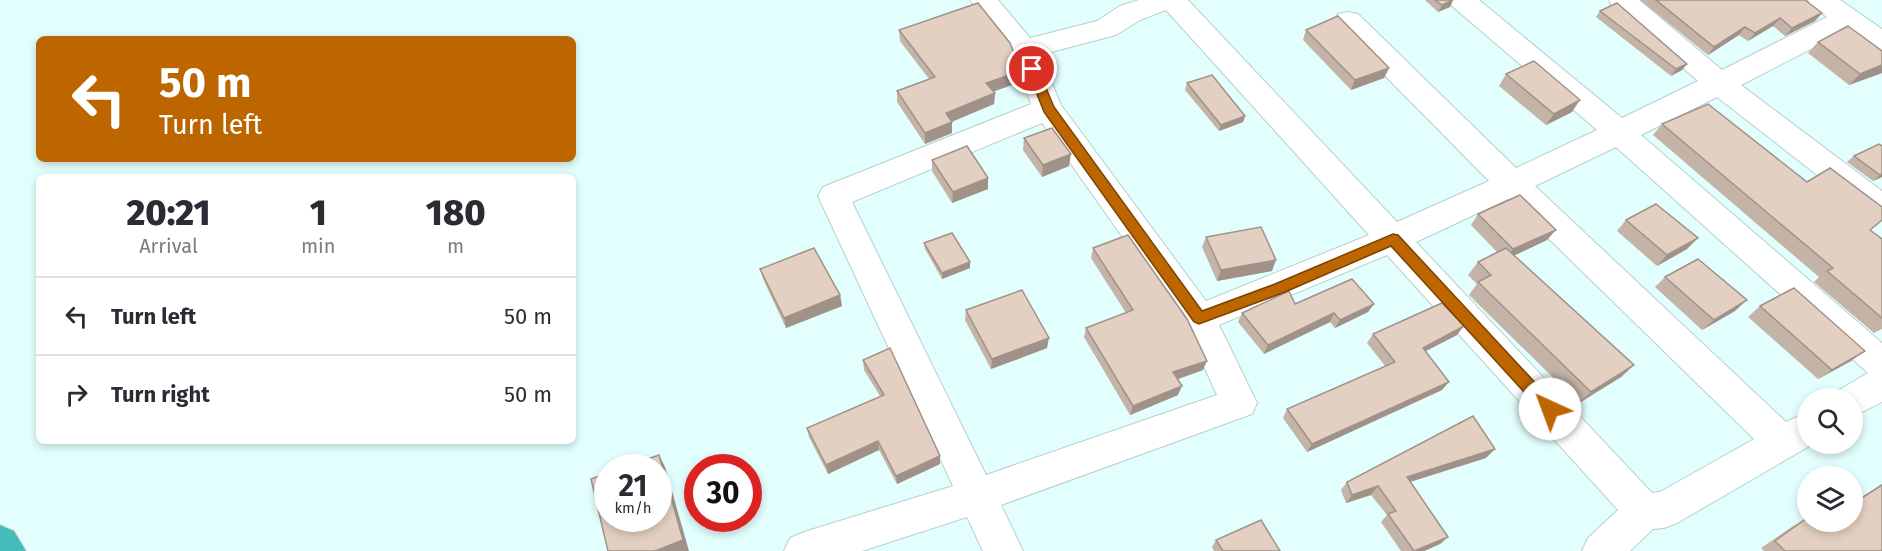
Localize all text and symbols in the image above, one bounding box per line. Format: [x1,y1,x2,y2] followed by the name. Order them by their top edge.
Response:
[1006,43,1057,94] pin
[1015,52,1048,85] icon: arrive
[159,58,252,108] text: 50 m
[60,60,138,138] icon: left
[159,109,262,141] text: Turn left
[126,191,210,235] text: 20:21
[310,191,327,235] text: 1
[426,191,486,235] text: 180
[139,234,198,258] text: Arrival
[301,234,335,258] text: min
[447,234,464,258] text: m
[60,300,93,333] icon: left
[111,303,196,330] text: Turn left
[504,303,552,330] text: 50 m
[1518,377,1582,441] position arrow
[60,378,93,411] icon: right
[111,381,210,408] text: Turn right
[504,381,552,408] text: 50 m
[1797,388,1863,532] map controls
[1797,388,1863,454] button: search
[684,454,762,532] speed limit sign: 30
[1797,466,1863,532] button: layers
[619,468,647,504] text: 21
[614,499,652,517] text: km/h

